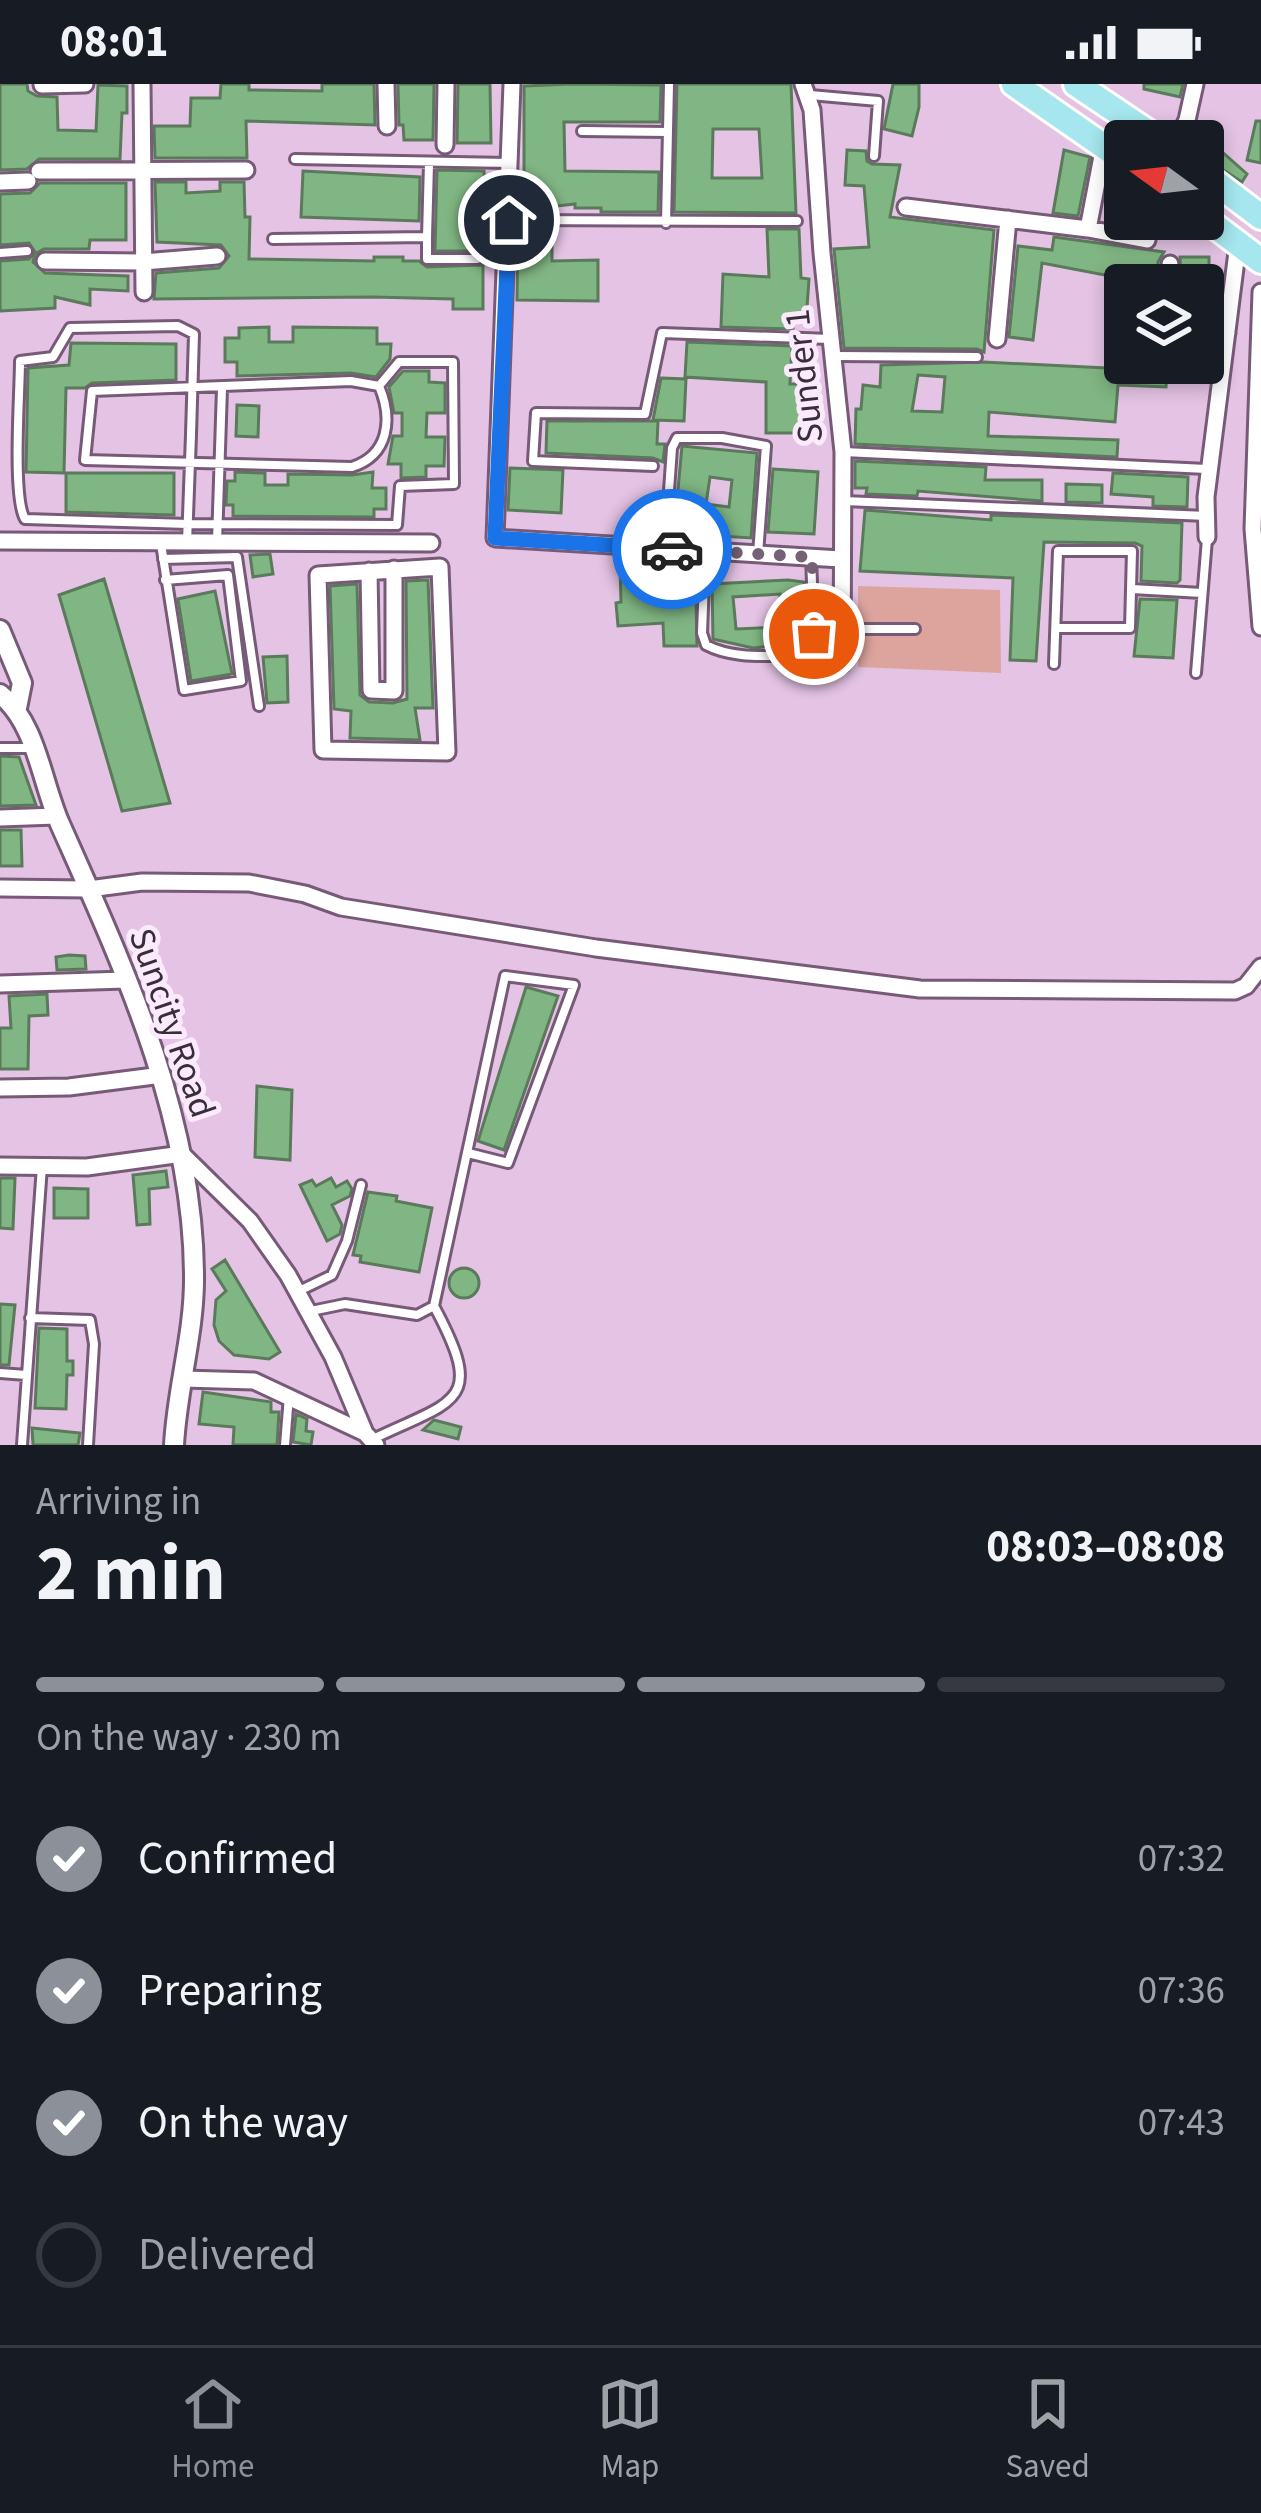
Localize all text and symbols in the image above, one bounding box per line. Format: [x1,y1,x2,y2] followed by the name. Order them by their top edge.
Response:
[60,10,169,74] text: 08:01
[1104,120,1224,240] north arrow
[1104,120,1224,384] map controls
[458,169,560,271] pin
[476,187,542,253] icon: home
[1104,264,1224,384] button: layers
[772,307,836,445] street label: Sunder 1
[612,489,732,609] courier
[639,516,705,582] icon: car
[763,583,865,685] pin
[781,601,847,667] icon: bag
[116,921,228,1125] street label: Suncity Road
[36,1474,201,1530] text: Arriving in
[986,1515,1225,1579] text: 08:03–08:08
[36,1519,226,1630] text: 2 min
[36,1710,342,1766] text: On the way · 230 m
[36,1826,102,1892] icon: check
[138,1827,337,1891] text: Confirmed
[1138,1831,1225,1887] text: 07:32
[36,1958,102,2024] icon: check
[138,1959,322,2023] text: Preparing
[1138,1963,1225,2019] text: 07:36
[36,2090,102,2156] icon: check
[138,2091,348,2155] text: On the way
[1138,2095,1225,2151] text: 07:43
[138,2223,316,2287] text: Delivered
[171,2371,254,2490] tab: Home
[597,2371,663,2490] tab: Map
[1005,2371,1090,2490] tab: Saved

